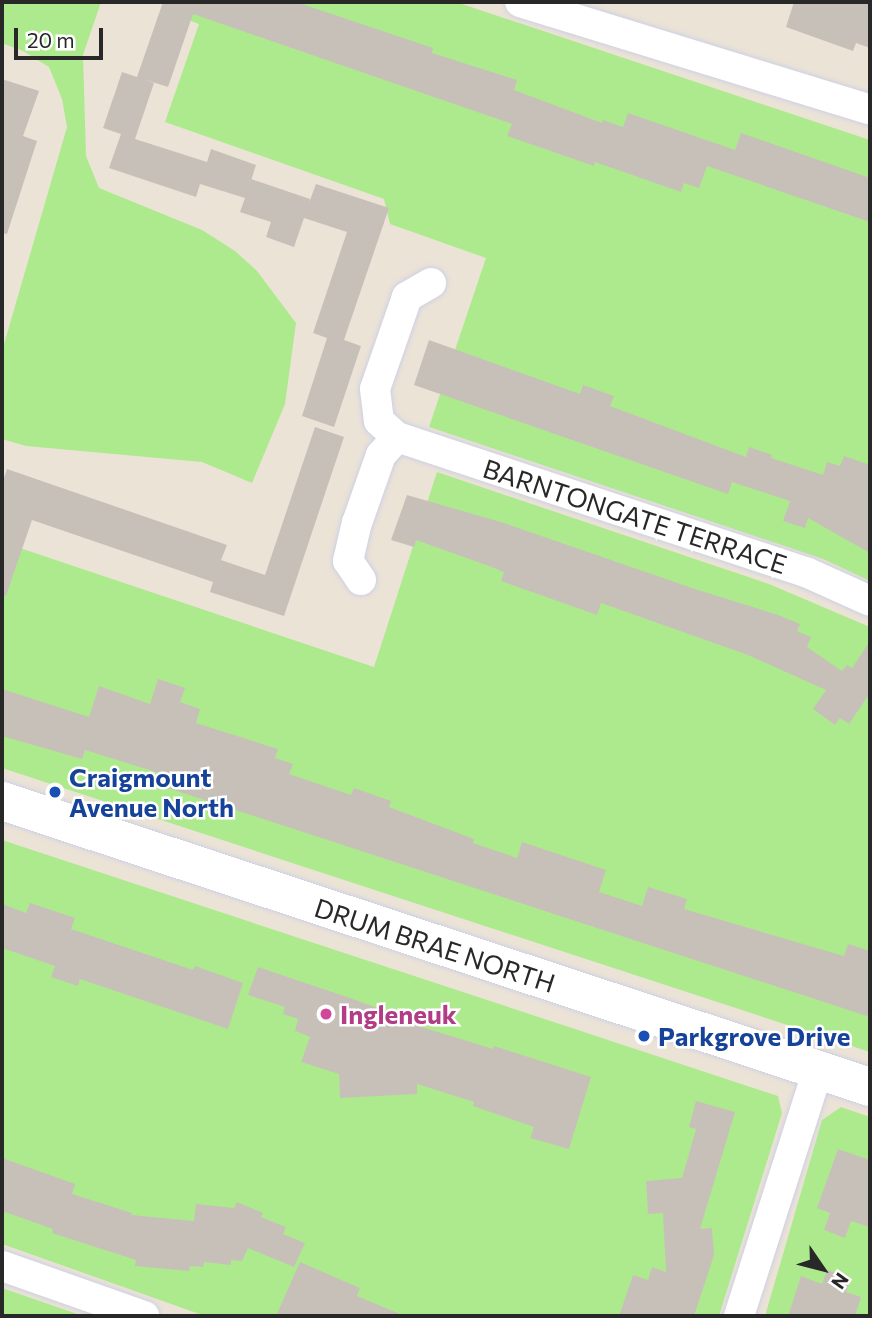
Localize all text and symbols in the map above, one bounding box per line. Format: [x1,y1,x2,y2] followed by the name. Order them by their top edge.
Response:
[18,14,107,58] scale bar
[27,27,75,52] text: 20 m
[479,452,791,580] street label: BARNTONGATE TERRACE
[69,761,234,822] place label: Craigmount Avenue North
[47,784,63,800] marker: Craigmount Avenue North
[311,891,559,999] street label: DRUM BRAE NORTH
[340,998,457,1030] place label: Ingleneuk
[318,1006,334,1022] marker: Ingleneuk
[658,1020,850,1052] place label: Parkgrove Drive
[636,1028,652,1044] marker: Parkgrove Drive
[788,1234,858,1304] north arrow
[827,1269,854,1294] text: N

